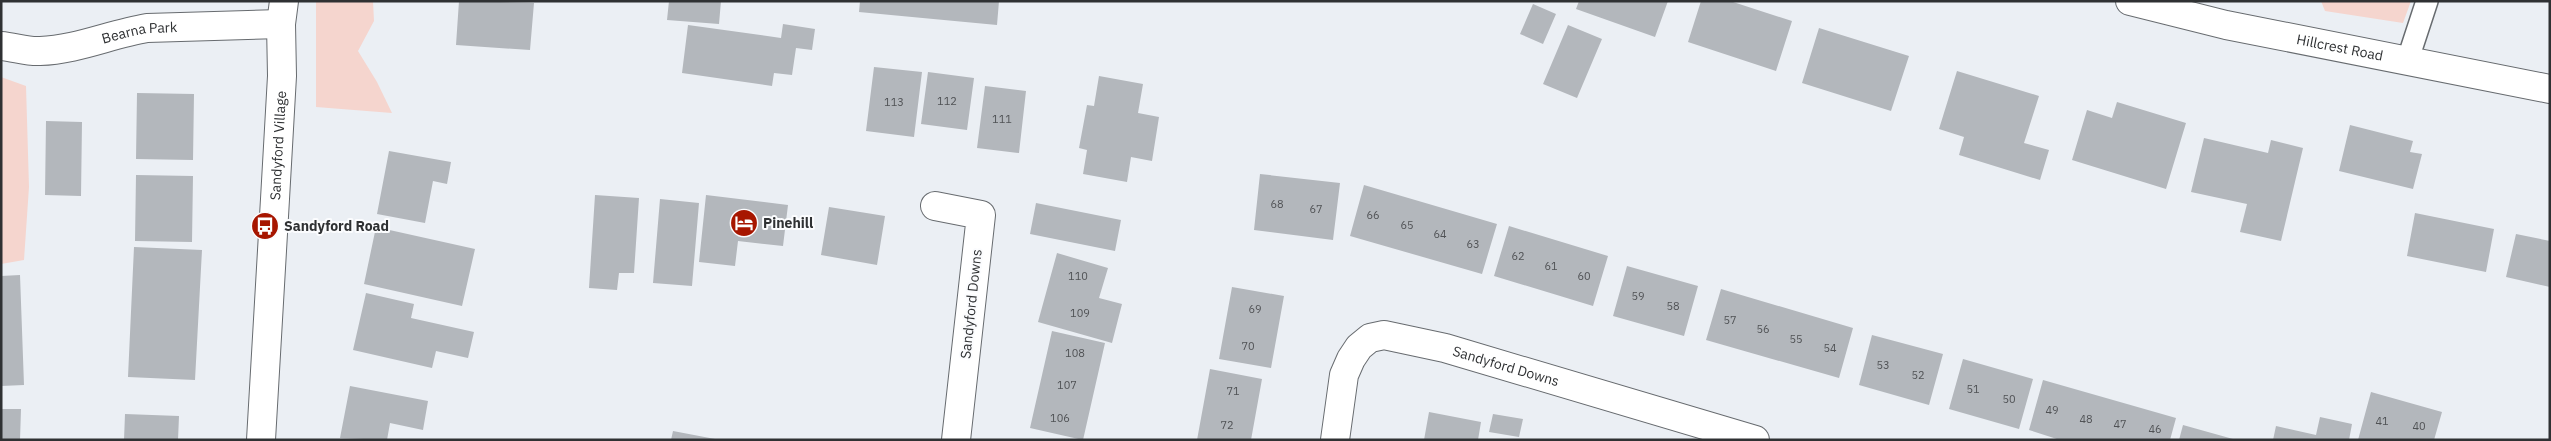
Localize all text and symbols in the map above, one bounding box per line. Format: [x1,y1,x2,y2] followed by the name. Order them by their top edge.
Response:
[100,18,178,48] street label: Bearna Park
[2295,30,2385,65] street label: Hillcrest Road
[266,90,290,201] street label: Sandyford Village
[937,94,957,108] house number: 112
[884,95,904,109] house number: 113
[992,112,1012,126] house number: 111
[1270,197,1284,211] house number: 68
[1309,202,1323,216] house number: 67
[729,208,759,238] hotel icon: Pinehill
[1366,208,1380,222] house number: 66
[250,211,280,241] bus stop icon: Sandyford Road
[763,214,813,232] place label: Pinehill
[284,217,389,235] place label: Sandyford Road
[1400,218,1414,232] house number: 65
[1433,227,1447,241] house number: 64
[1466,237,1480,251] house number: 63
[956,248,986,360] street label: Sandyford Downs
[1511,249,1525,263] house number: 62
[1544,259,1558,273] house number: 61
[1068,269,1088,283] house number: 110
[1577,269,1591,283] house number: 60
[1631,289,1645,303] house number: 59
[1666,299,1680,313] house number: 58
[1248,302,1262,316] house number: 69
[1070,306,1090,320] house number: 109
[1723,313,1737,327] house number: 57
[1756,322,1770,336] house number: 56
[1789,332,1803,346] house number: 55
[1241,339,1255,353] house number: 70
[1823,341,1837,355] house number: 54
[1451,342,1562,390] street label: Sandyford Downs
[1065,346,1085,360] house number: 108
[1876,358,1890,372] house number: 53
[1911,368,1925,382] house number: 52
[1057,378,1077,392] house number: 107
[1966,382,1980,396] house number: 51
[1226,384,1240,398] house number: 71
[2002,392,2016,406] house number: 50
[2045,403,2059,417] house number: 49
[1050,411,1070,425] house number: 106
[2079,412,2093,426] house number: 48
[2375,414,2389,428] house number: 41
[2113,417,2127,431] house number: 47
[1220,418,1234,432] house number: 72
[2412,419,2426,433] house number: 40
[2148,422,2162,436] house number: 46

